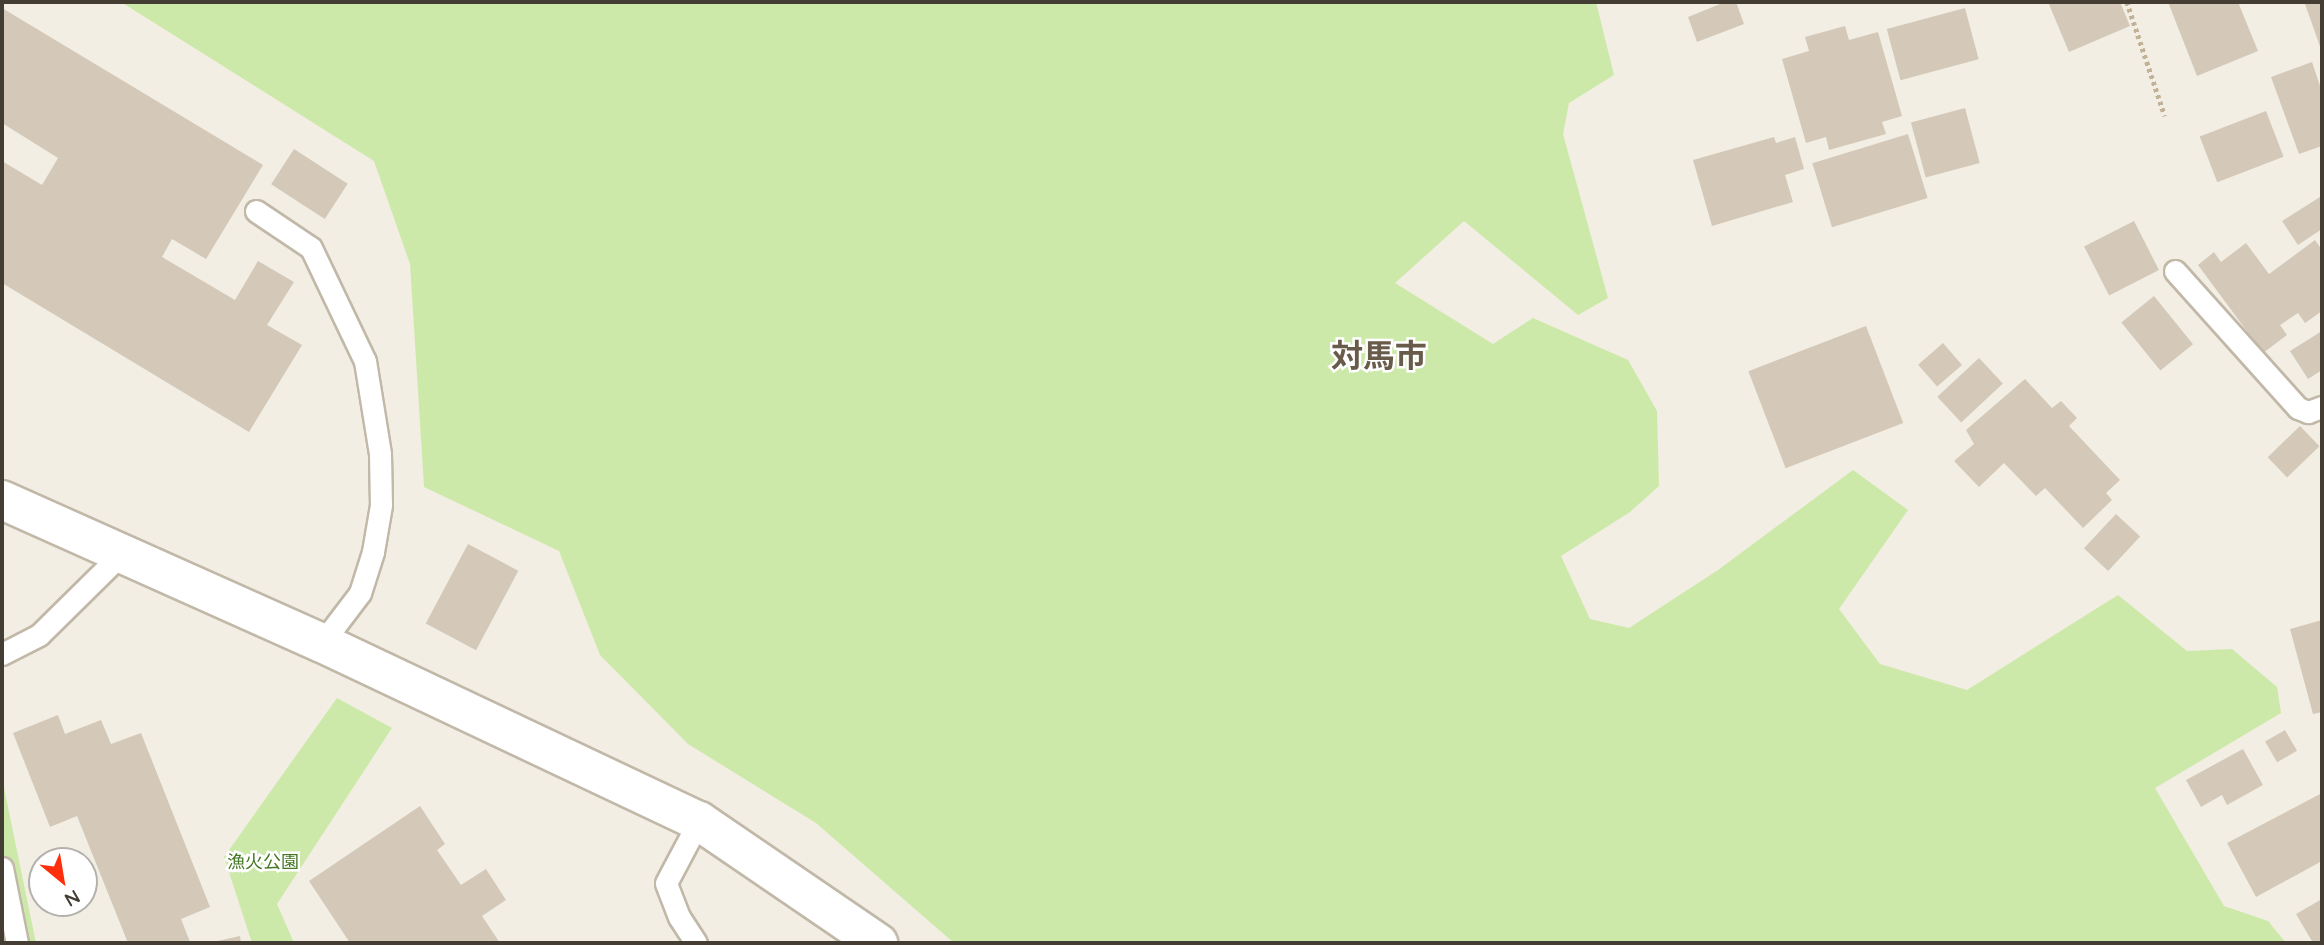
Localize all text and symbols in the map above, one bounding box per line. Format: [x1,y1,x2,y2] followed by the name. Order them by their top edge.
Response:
[1331,336,1427,374] district label: 対馬市
[28,847,98,917] north arrow
[227,851,299,873] park label: 漁火公園
[60,885,85,912] text: N

